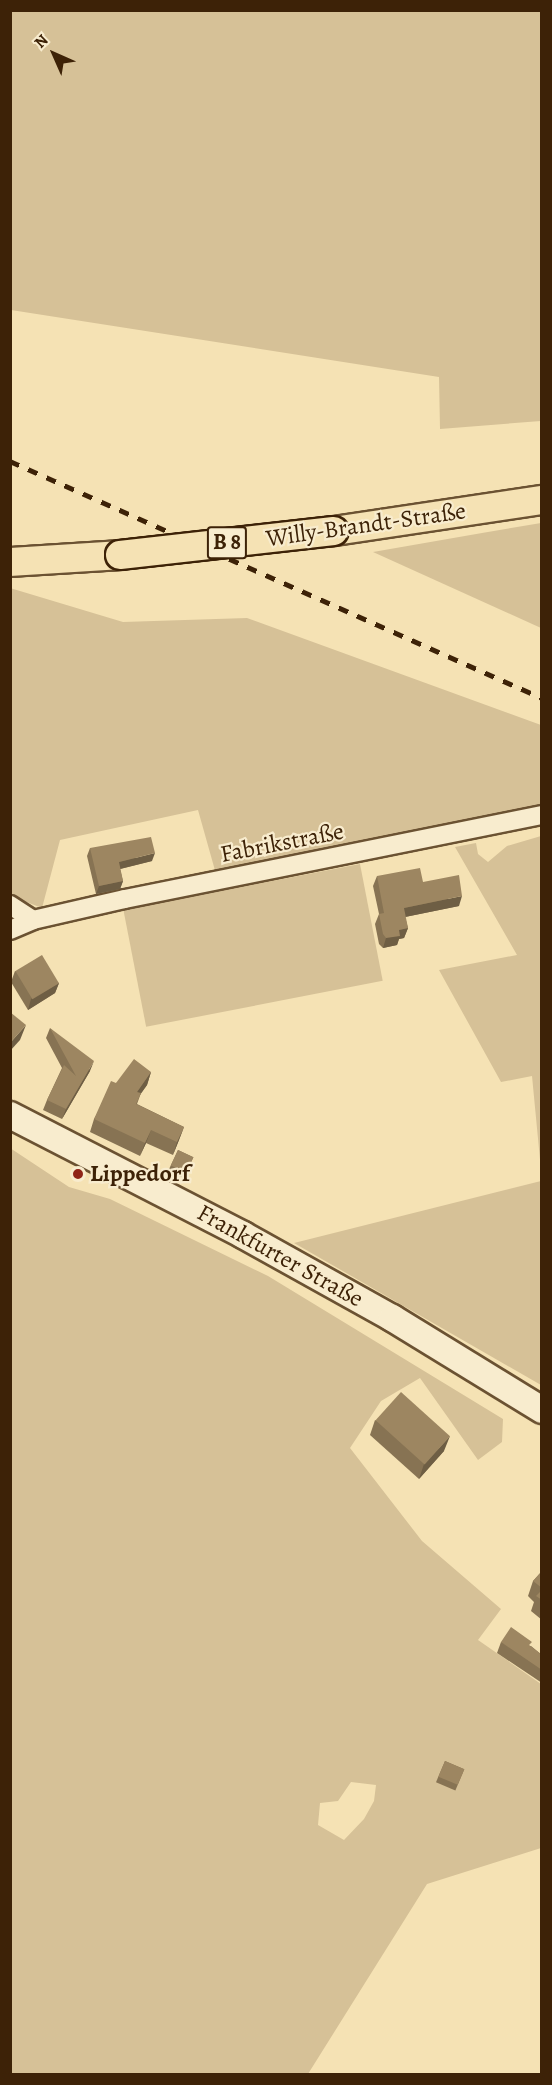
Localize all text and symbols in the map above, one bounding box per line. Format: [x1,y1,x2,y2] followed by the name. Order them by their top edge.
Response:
[24,24,84,84] north arrow
[29,29,53,53] text: N
[264,497,468,553] street label: Willy-Brandt-Straße
[206,524,248,562] road number: B 8
[218,817,346,869] street label: Fabrikstraße
[90,1160,190,1188] place label: Lippedorf
[71,1167,85,1181] marker: Lippedorf
[192,1198,368,1314] street label: Frankfurter Straße

